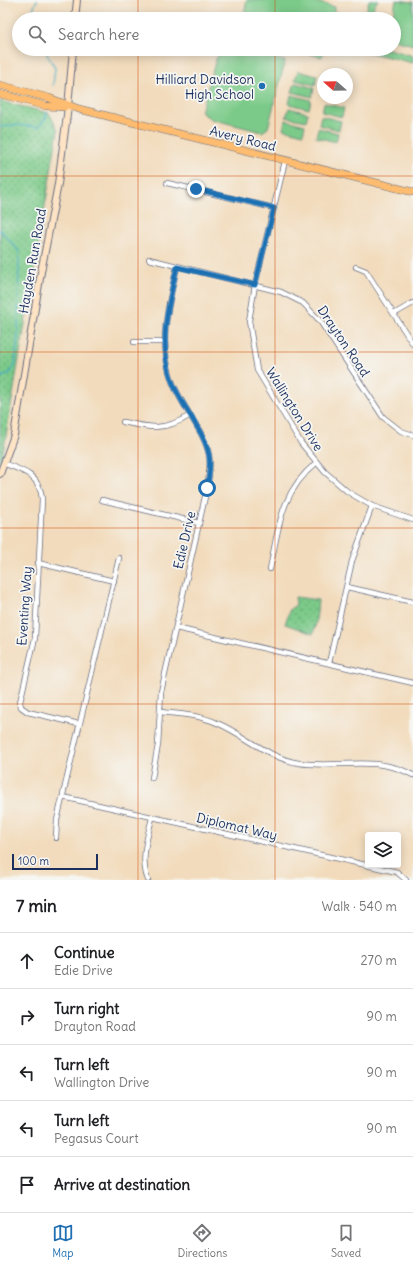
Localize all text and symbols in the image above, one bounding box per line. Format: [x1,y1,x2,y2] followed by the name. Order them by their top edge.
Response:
[12,12,401,56] search box
[26,23,48,45] icon: search
[58,25,139,44] text: Search here
[317,68,353,104] north arrow
[155,71,254,103] place label: Hilliard Davidson High School
[257,81,267,91] marker: Hilliard Davidson High School
[208,122,278,155] street label: Avery Road
[187,180,205,198] route end
[15,207,50,315] street label: Hayden Run Road
[314,303,374,380] street label: Drayton Road
[262,364,327,454] street label: Wallington Drive
[198,479,216,497] route start
[170,510,199,571] street label: Edie Drive
[13,566,36,646] street label: Eventing Way
[195,809,279,844] street label: Diplomat Way
[365,832,401,868] map controls
[365,832,401,868] button: layers
[12,852,98,871] scale bar
[18,854,49,868] text: 100 m
[16,895,57,917] text: 7 min
[322,898,397,915] text: Walk · 540 m
[54,943,115,962] text: Continue
[16,950,38,972] icon: ahead
[360,952,397,969] text: 270 m
[54,962,113,979] text: Edie Drive
[54,999,119,1018] text: Turn right
[16,1006,38,1028] icon: right
[366,1008,397,1025] text: 90 m
[54,1018,136,1035] text: Drayton Road
[54,1055,109,1074] text: Turn left
[16,1062,38,1084] icon: left
[366,1064,397,1081] text: 90 m
[54,1074,149,1091] text: Wallington Drive
[54,1111,109,1130] text: Turn left
[16,1118,38,1140] icon: left
[366,1120,397,1137] text: 90 m
[54,1130,139,1147] text: Pegasus Court
[16,1174,38,1196] icon: arrive
[54,1175,190,1194] text: Arrive at destination
[52,1222,74,1260] tab: Map
[178,1222,227,1260] tab: Directions
[331,1222,361,1260] tab: Saved

